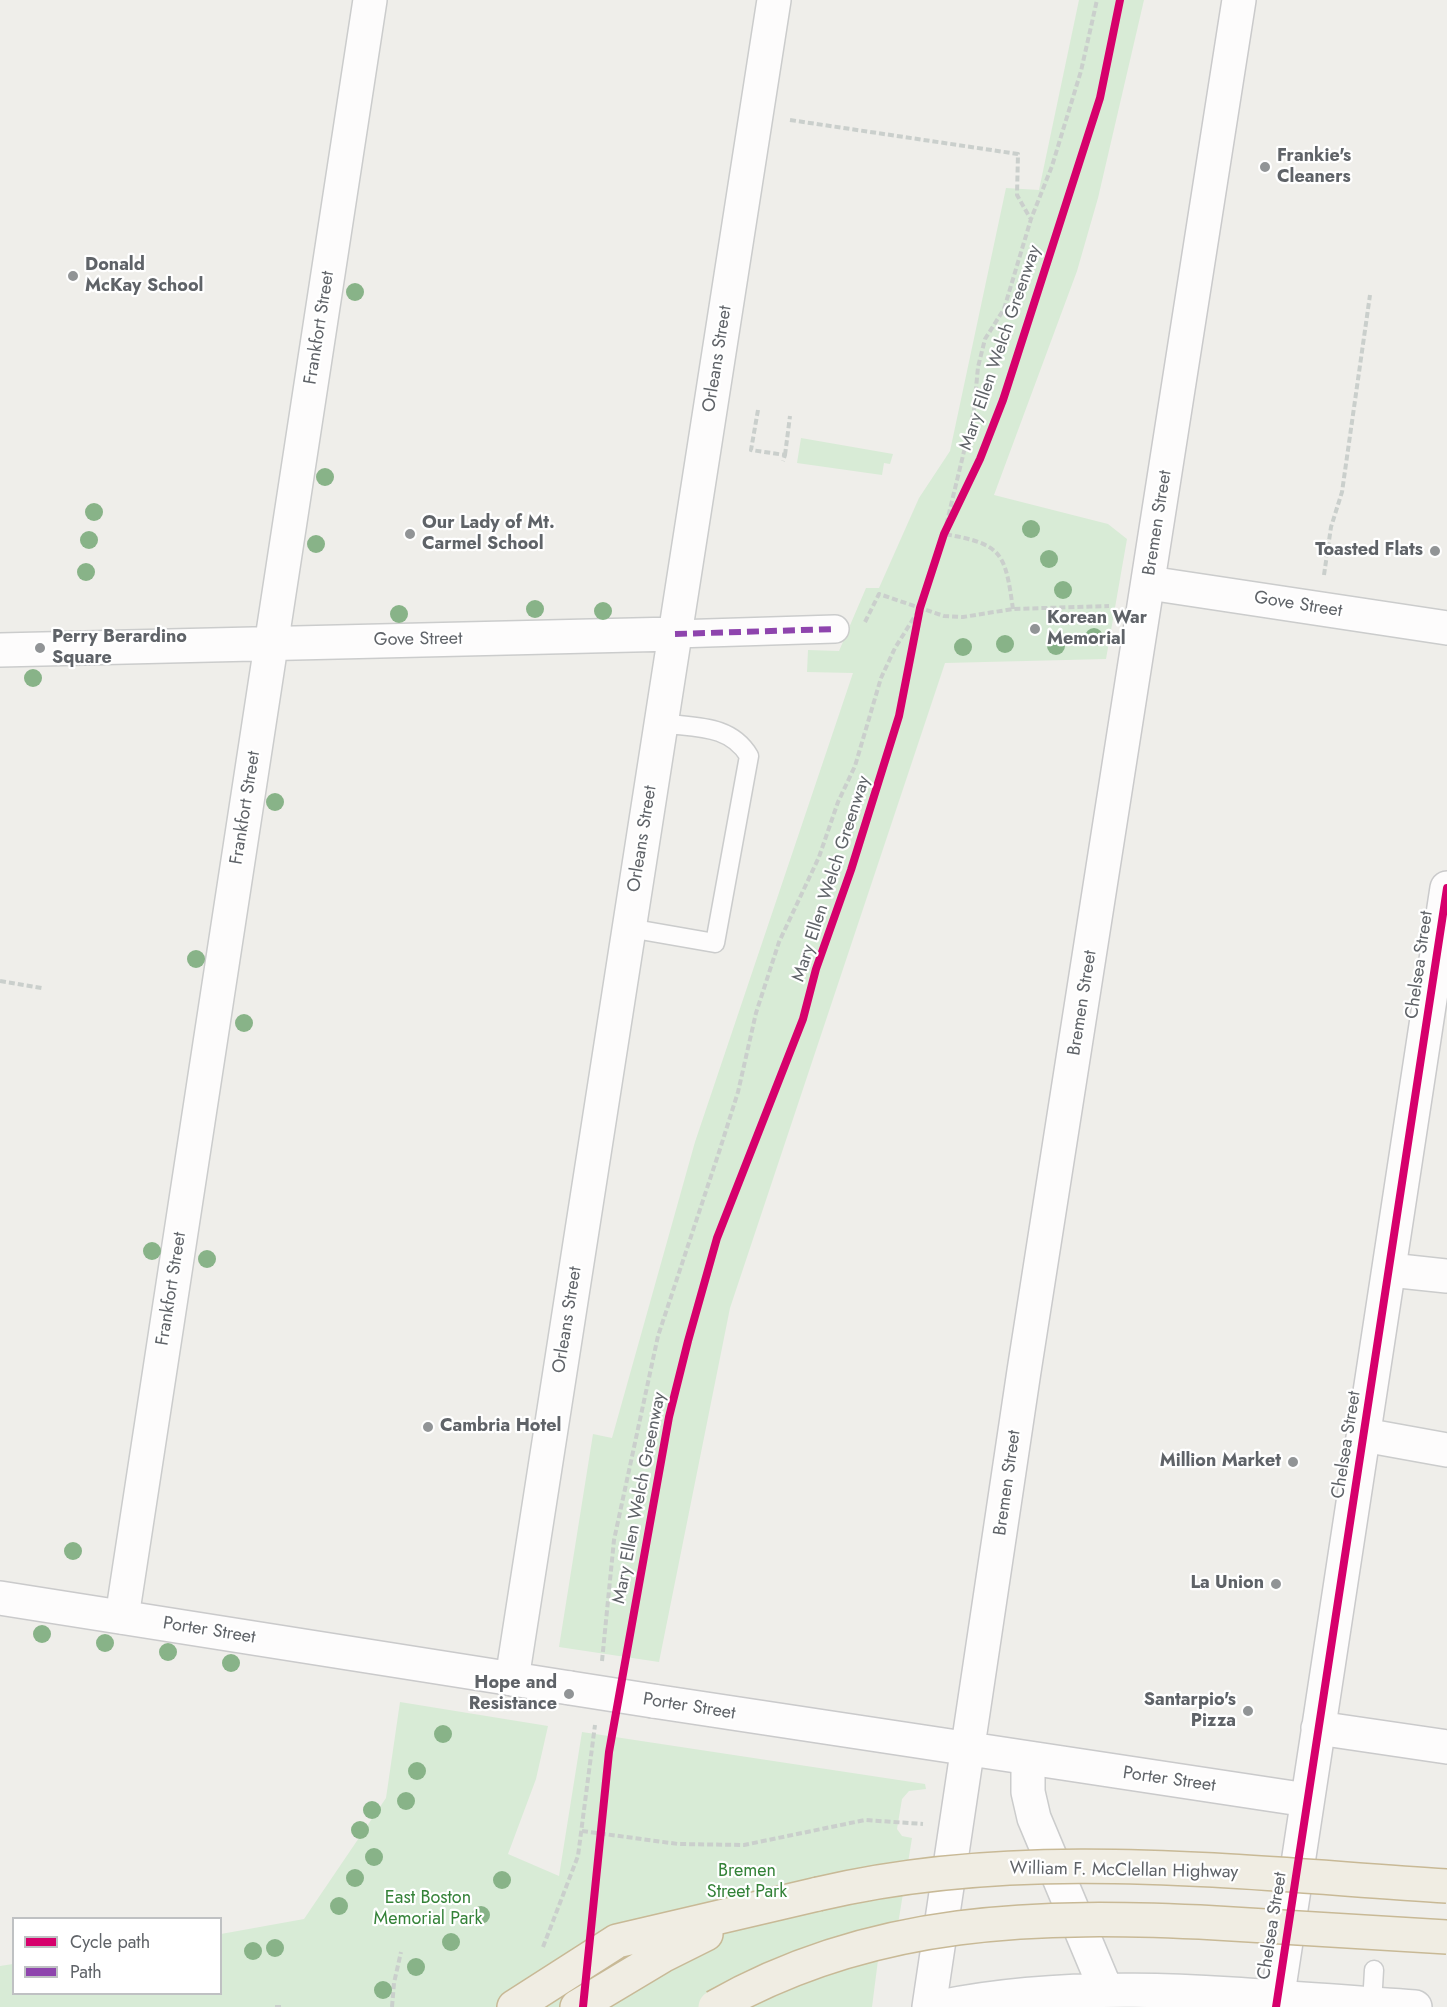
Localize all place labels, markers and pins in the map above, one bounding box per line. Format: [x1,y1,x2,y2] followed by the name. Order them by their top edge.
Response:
[1277,146,1351,188] place label: Frankie's Cleaners
[1258,160,1272,174] marker: Frankie's Cleaners
[85,255,203,298] place label: Donald McKay School
[66,269,80,283] marker: Donald McKay School
[422,513,555,556] place label: Our Lady of Mt. Carmel School
[403,527,417,541] marker: Our Lady of Mt. Carmel School
[1315,540,1423,562] place label: Toasted Flats
[1428,544,1442,558] marker: Toasted Flats
[1047,608,1147,650] place label: Korean War Memorial
[1028,622,1042,636] marker: Korean War Memorial
[52,627,187,670] place label: Perry Berardino Square
[33,641,47,655] marker: Perry Berardino Square
[440,1416,561,1438] place label: Cambria Hotel
[421,1420,435,1434] marker: Cambria Hotel
[1160,1451,1281,1473] place label: Million Market
[1286,1455,1300,1469] marker: Million Market
[1190,1573,1264,1595] place label: La Union
[1269,1577,1283,1591] marker: La Union
[469,1673,557,1716] place label: Hope and Resistance
[562,1687,576,1701] marker: Hope and Resistance
[1144,1690,1236,1732] place label: Santarpio's Pizza
[1241,1704,1255,1718] marker: Santarpio's Pizza

